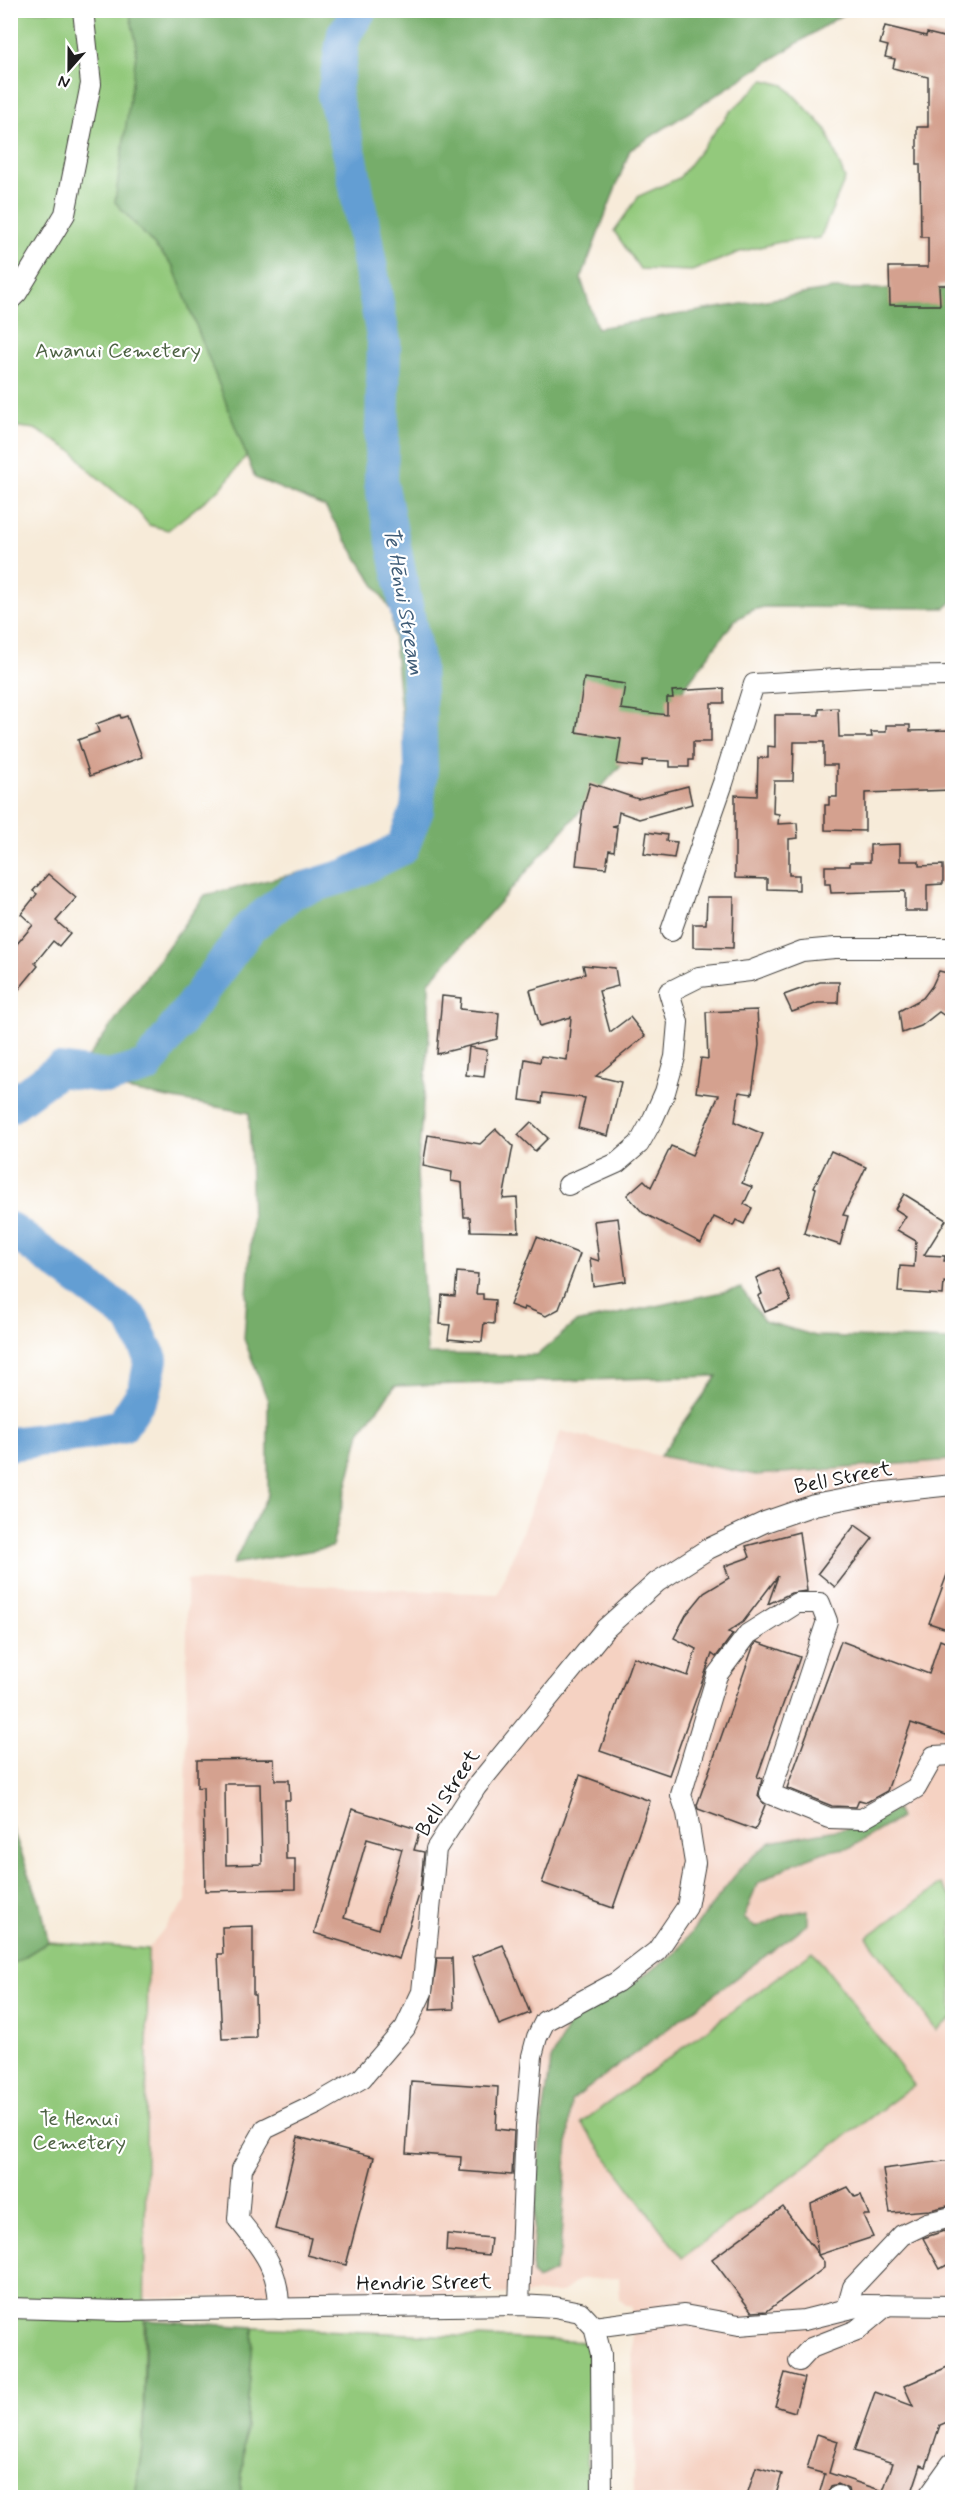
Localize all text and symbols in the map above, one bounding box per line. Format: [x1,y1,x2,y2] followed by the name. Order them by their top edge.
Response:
[39,39,99,99] north arrow
[55,70,73,93] text: N
[35,337,201,365] park label: Awanui Cemetery
[376,525,430,677] water label: Te Hēnui Stream
[792,1455,895,1501] street label: Bell Street
[409,1743,487,1842] street label: Bell Street
[32,2105,126,2157] park label: Te Henui Cemetery
[356,2268,492,2298] street label: Hendrie Street

